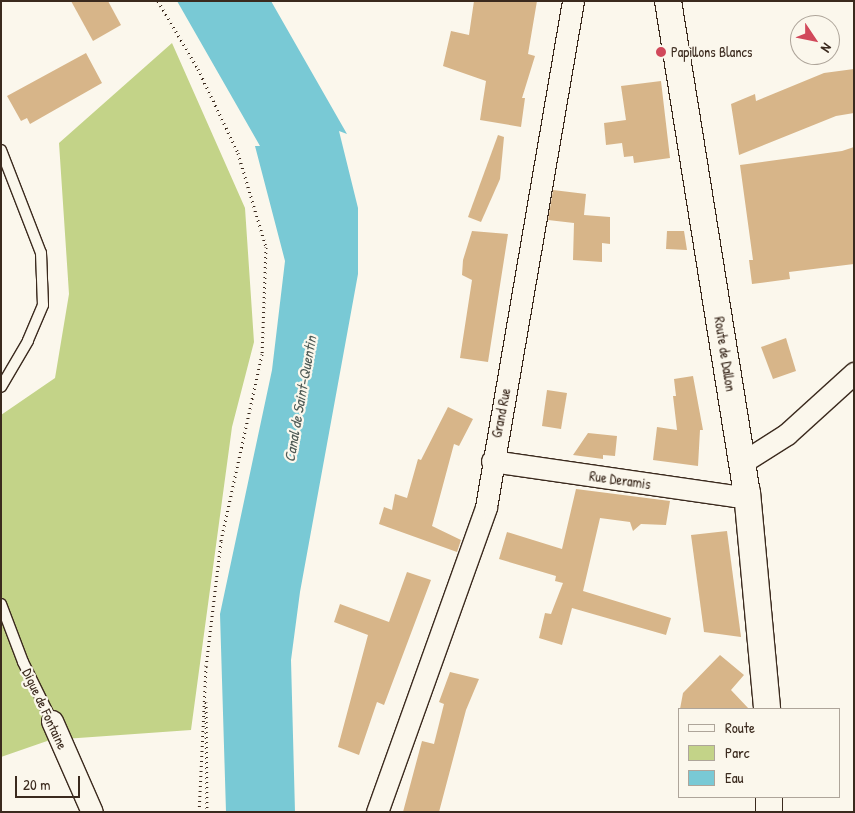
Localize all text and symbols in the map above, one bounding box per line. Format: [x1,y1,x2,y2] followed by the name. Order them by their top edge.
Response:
[790,15,840,65] north arrow
[817,40,837,57] text: N
[671,44,752,60] place label: Papillons Blancs
[655,46,667,58] marker: Papillons Blancs
[711,315,739,393] street label: Route de Dallon
[280,335,320,463] water label: Canal de Saint-Quentin
[488,387,514,439] street label: Grand Rue
[588,467,652,493] street label: Rue Deramis
[19,666,71,752] street label: Digue de Fontaine
[678,708,840,798] legend
[725,717,755,738] text: Route
[725,742,750,763] text: Parc
[18,766,82,798] scale bar
[725,767,744,788] text: Eau
[23,774,50,795] text: 20 m

